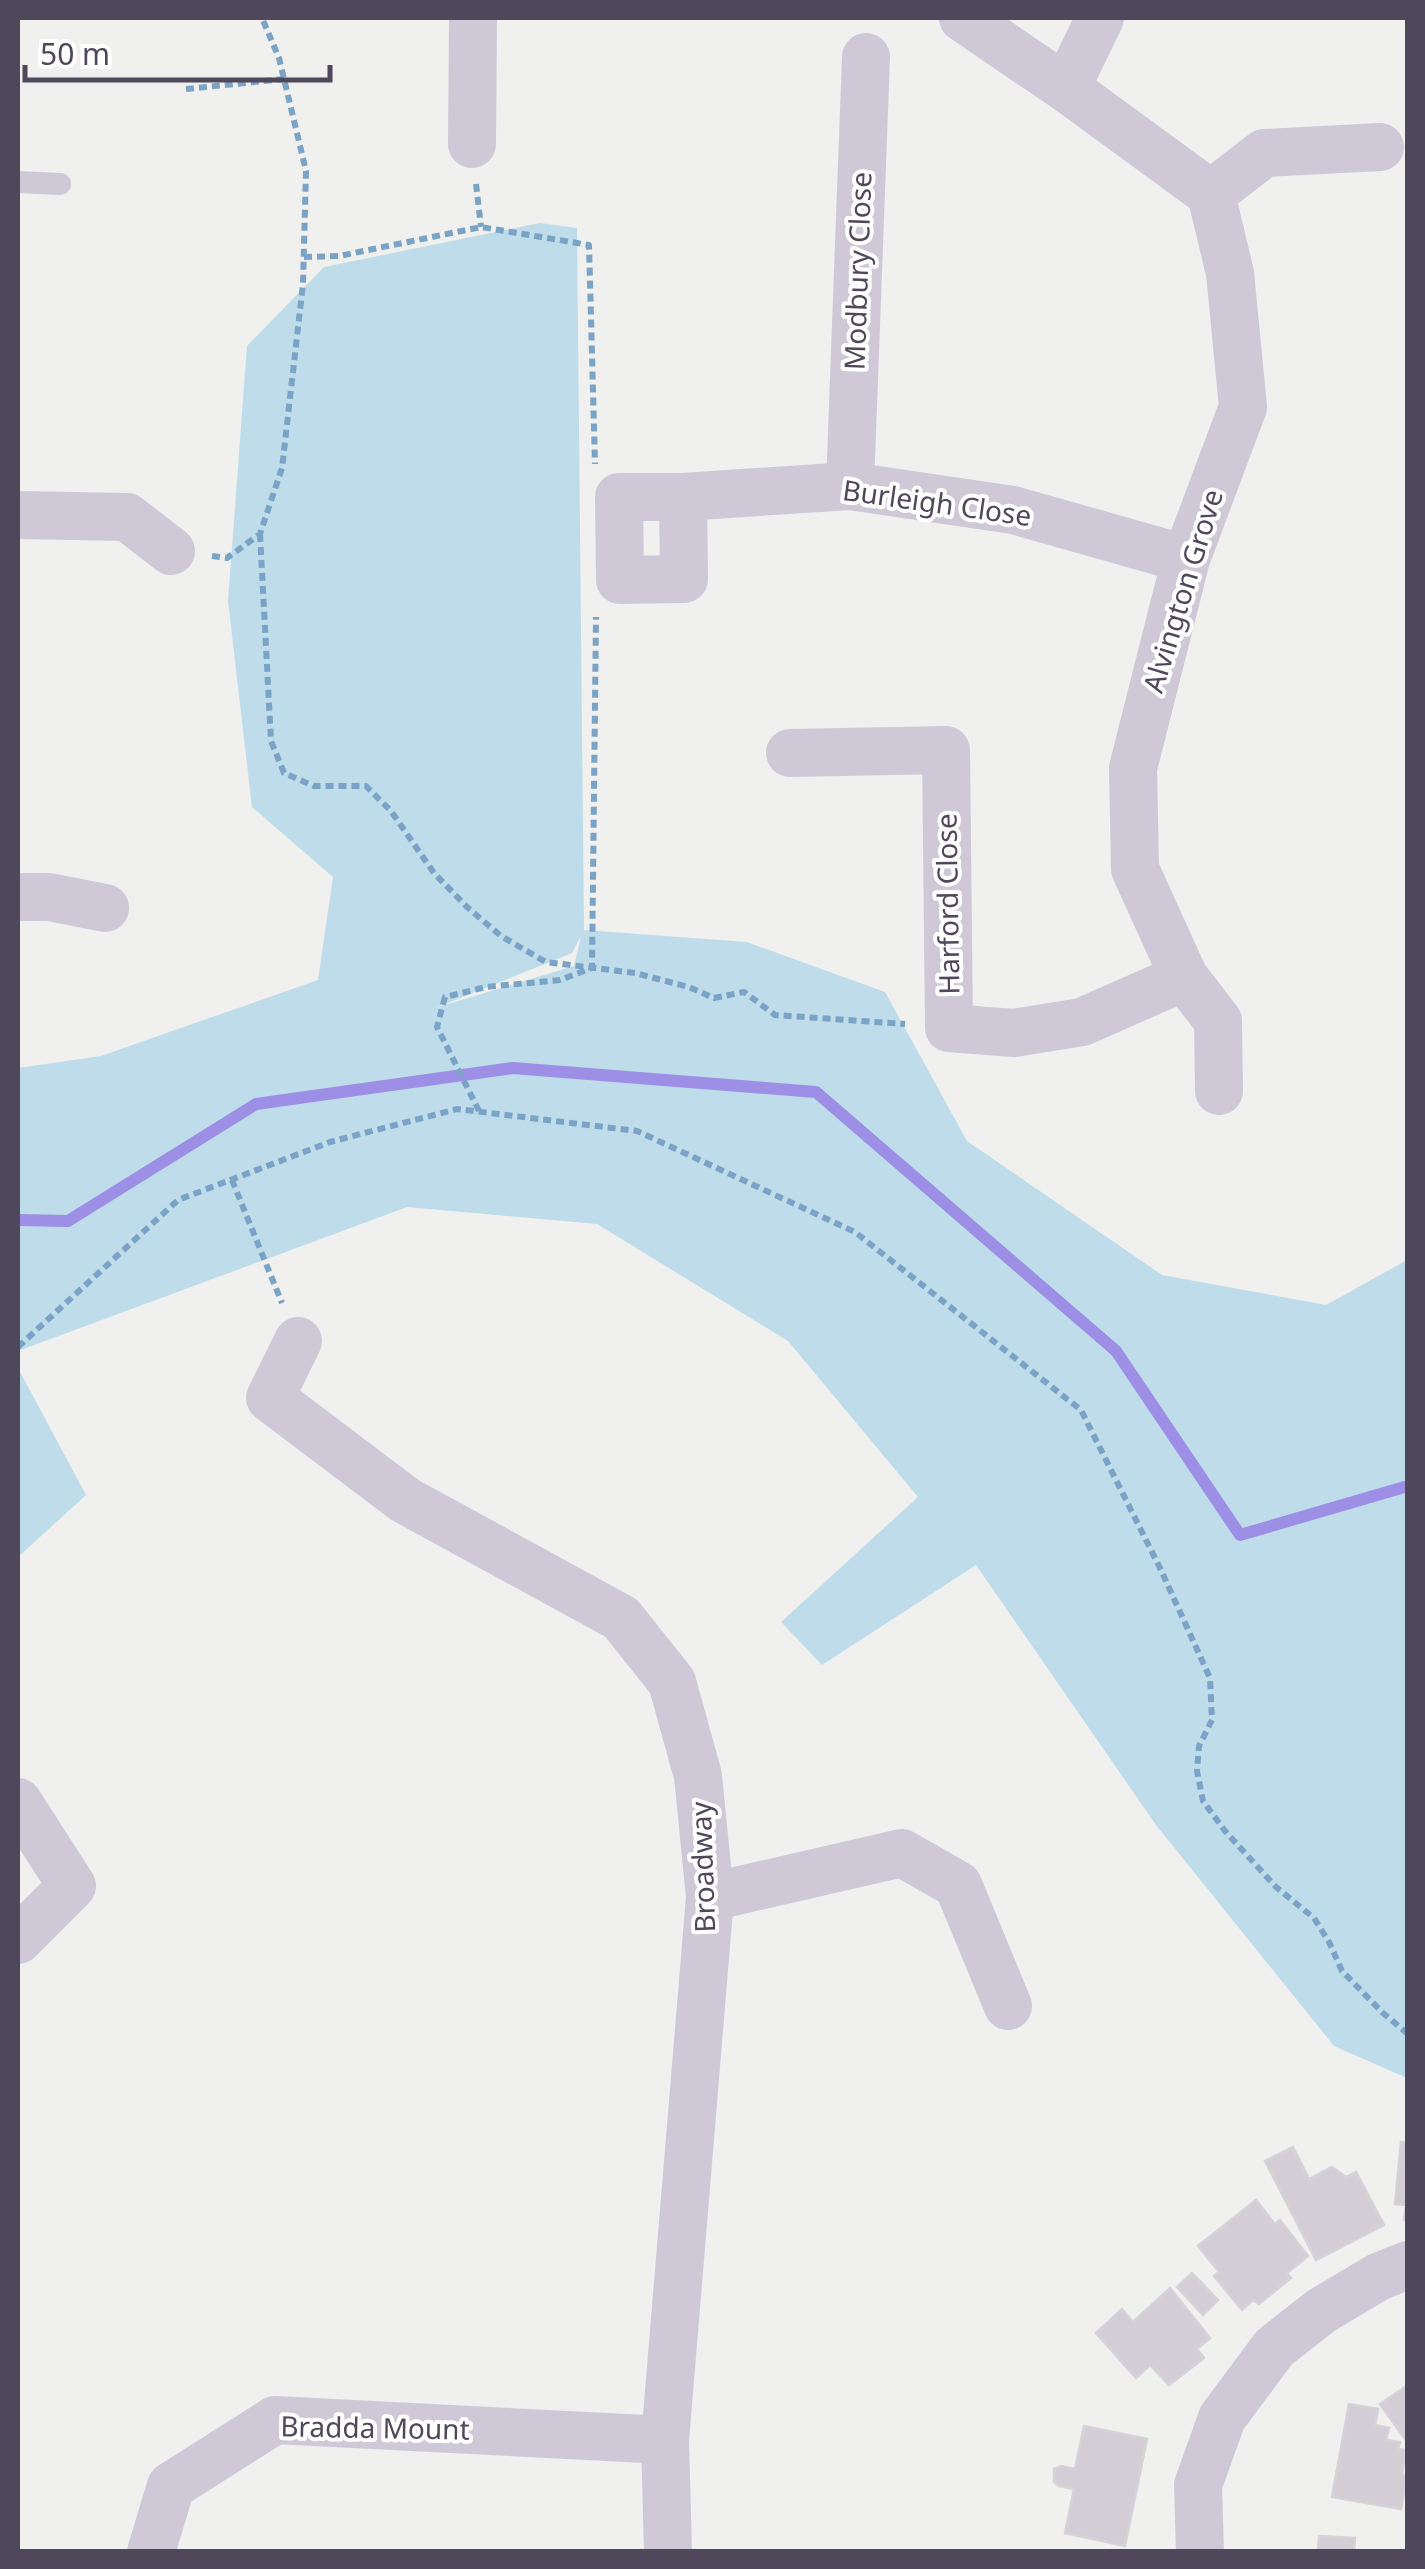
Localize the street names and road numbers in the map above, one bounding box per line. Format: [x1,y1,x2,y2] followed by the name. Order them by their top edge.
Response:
[835,171,879,371] street label: Modbury Close
[840,470,1034,534] street label: Burleigh Close
[1133,484,1231,697] street label: Alvington Grove
[926,813,968,995] street label: Harford Close
[681,1800,723,1933] street label: Broadway
[280,2406,470,2448] street label: Bradda Mount

